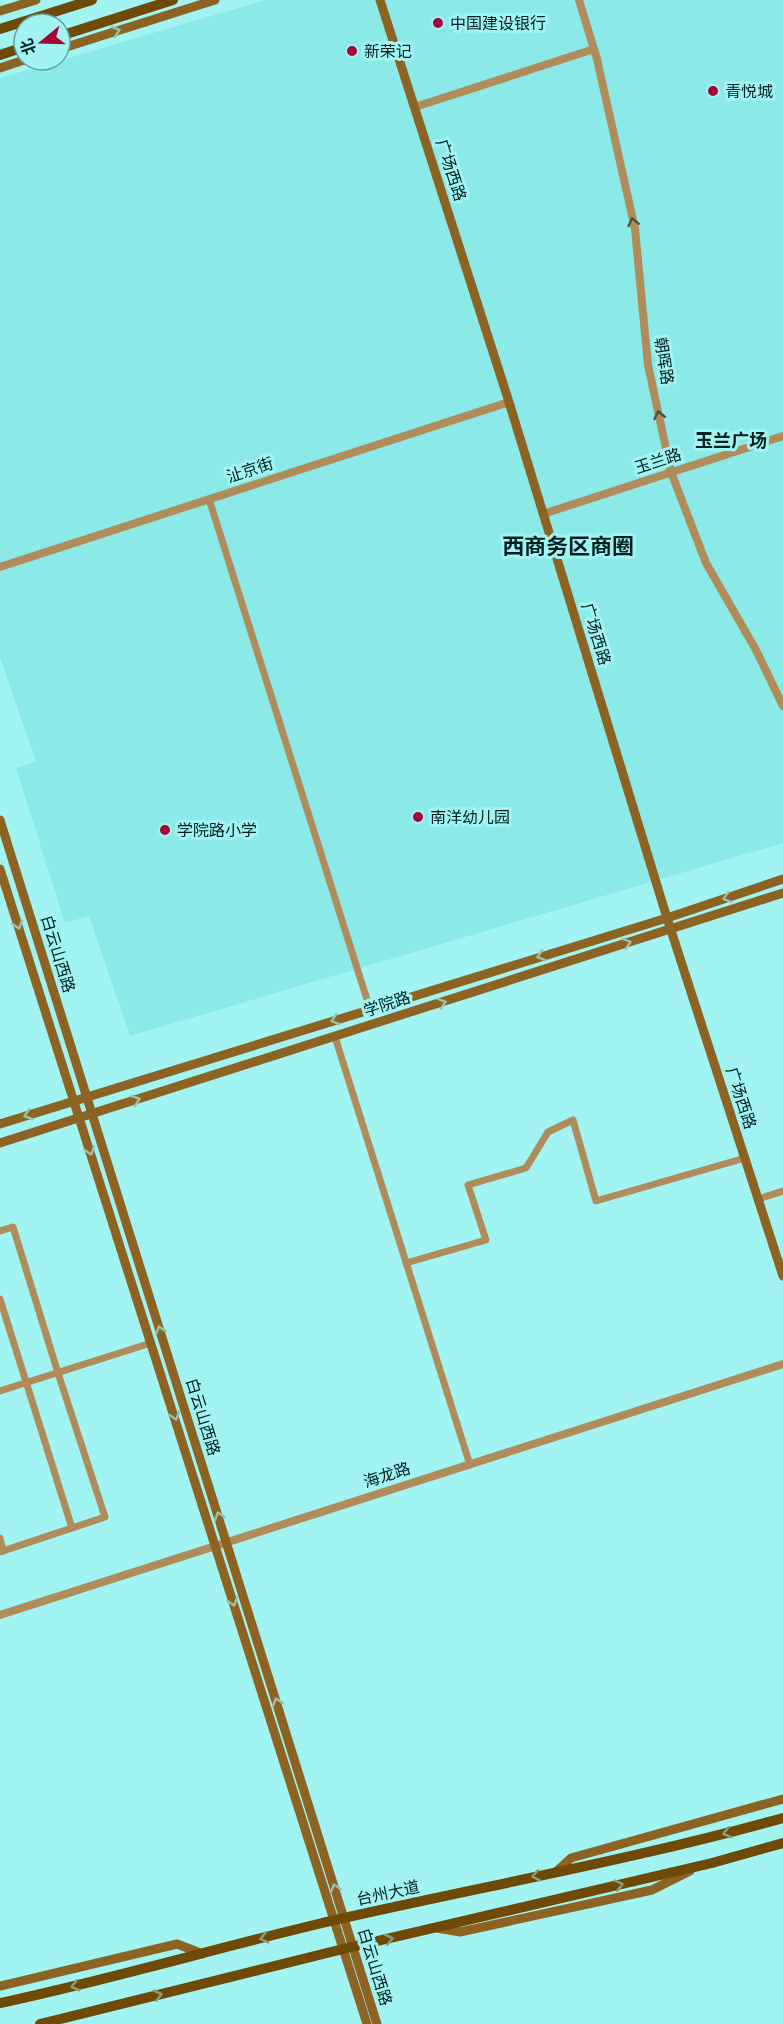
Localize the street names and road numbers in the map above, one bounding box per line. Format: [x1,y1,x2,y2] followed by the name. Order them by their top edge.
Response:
[433,137,469,203] street label: 广场西路
[652,336,676,386] street label: 朝晖路
[633,445,683,477] street label: 玉兰路
[225,454,275,486] street label: 沚京街
[579,601,613,667] street label: 广场西路
[38,913,78,995] street label: 白云山西路
[362,988,412,1020] street label: 学院路
[723,1065,759,1131] street label: 广场西路
[183,1376,223,1458] street label: 白云山西路
[362,1459,412,1491] street label: 海龙路
[355,1878,421,1908] street label: 台州大道
[355,1926,395,2008] street label: 白云山西路

